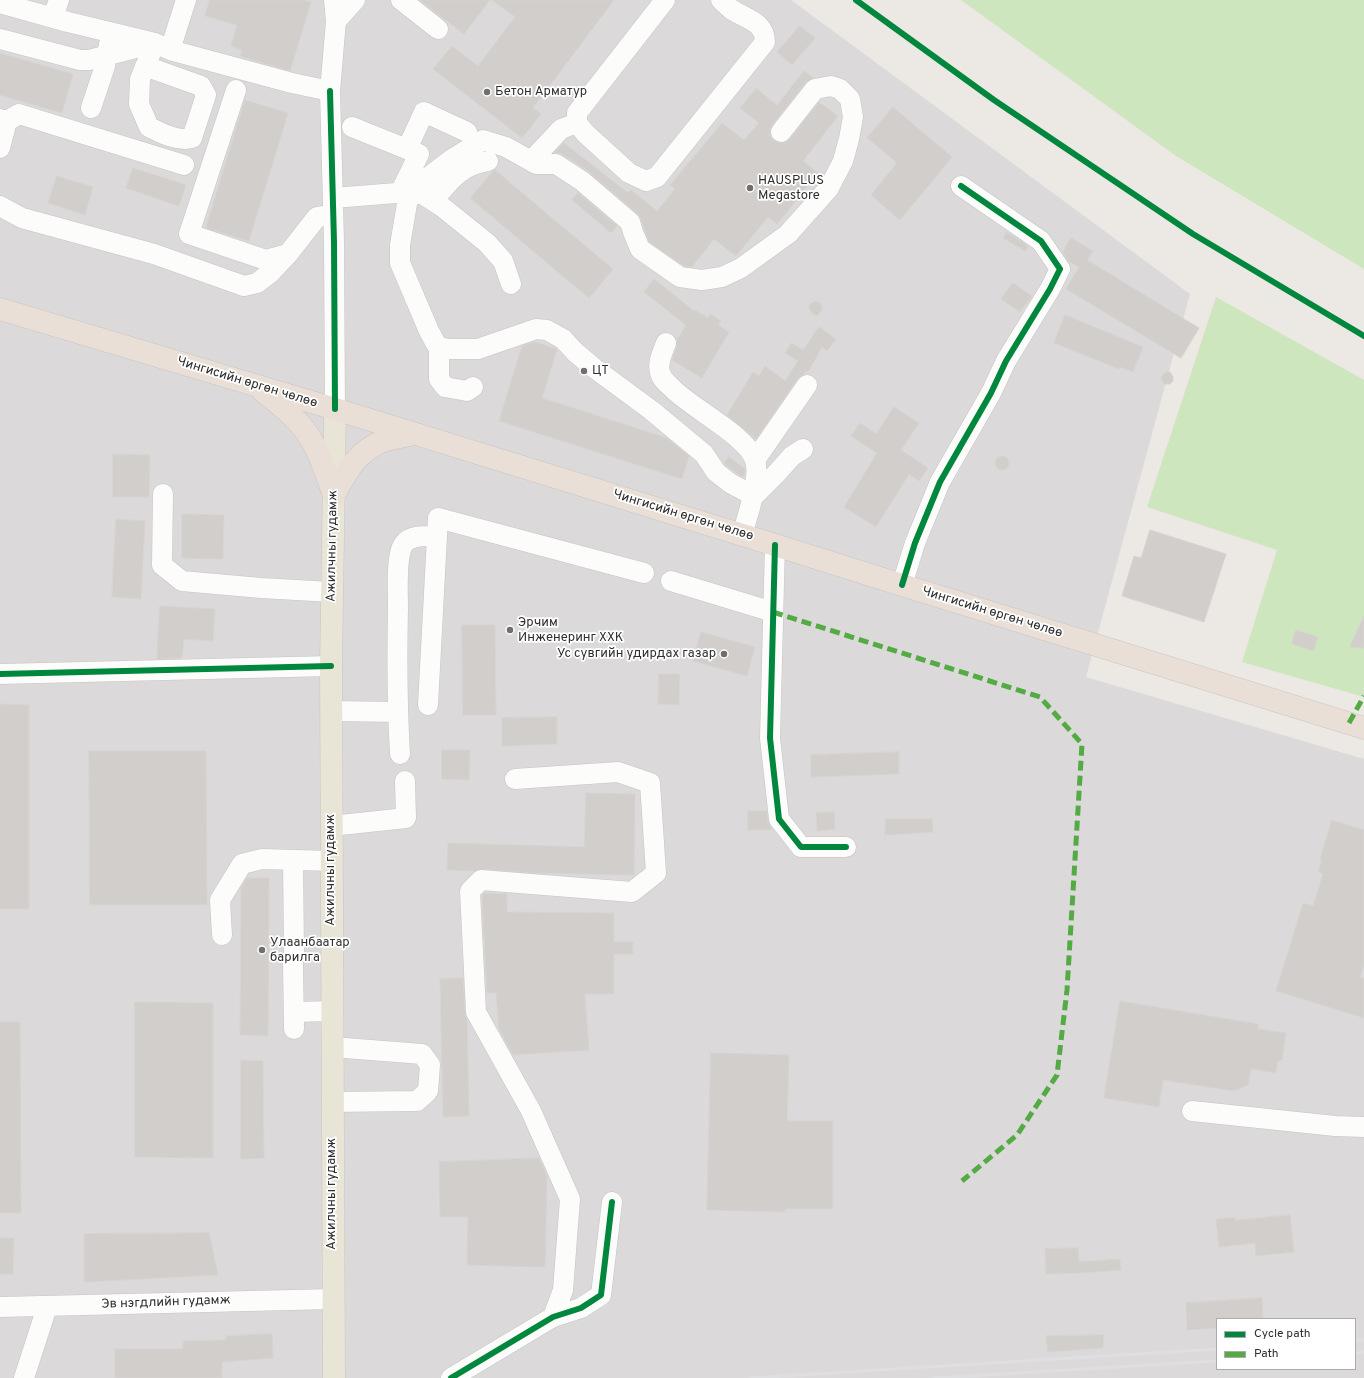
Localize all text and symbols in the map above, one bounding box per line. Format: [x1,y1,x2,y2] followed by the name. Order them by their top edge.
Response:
[495,84,587,100] place label: Бетон Арматур
[482,87,492,97] marker: Бетон Арматур
[758,173,824,204] place label: HAUSPLUS Megastore
[745,183,755,193] marker: HAUSPLUS Megastore
[175,354,319,412] street label: Чингисийн өргөн чөлөө
[592,363,609,379] place label: ЦТ
[579,366,589,376] marker: ЦТ
[611,487,755,545] street label: Чингисийн өргөн чөлөө
[324,490,342,602] street label: Ажилчны гудамж
[920,584,1064,642] street label: Чингисийн өргөн чөлөө
[518,615,623,646] place label: Эрчим Инженеринг ХХК
[505,625,515,635] marker: Эрчим Инженеринг ХХК
[557,646,716,662] place label: Ус сувгийн удирдах газар
[719,649,729,659] marker: Ус сувгийн удирдах газар
[323,814,339,926] street label: Ажилчны гудамж
[270,935,350,966] place label: Улаанбаатар барилга
[257,945,267,955] marker: Улаанбаатар барилга
[324,1138,340,1250] street label: Ажилчны гудамж
[101,1293,231,1313] street label: Эв нэгдлийн гудамж
[1216,1318,1356,1370] legend
[1254,1326,1311,1342] text: Cycle path
[1254,1346,1279,1362] text: Path

